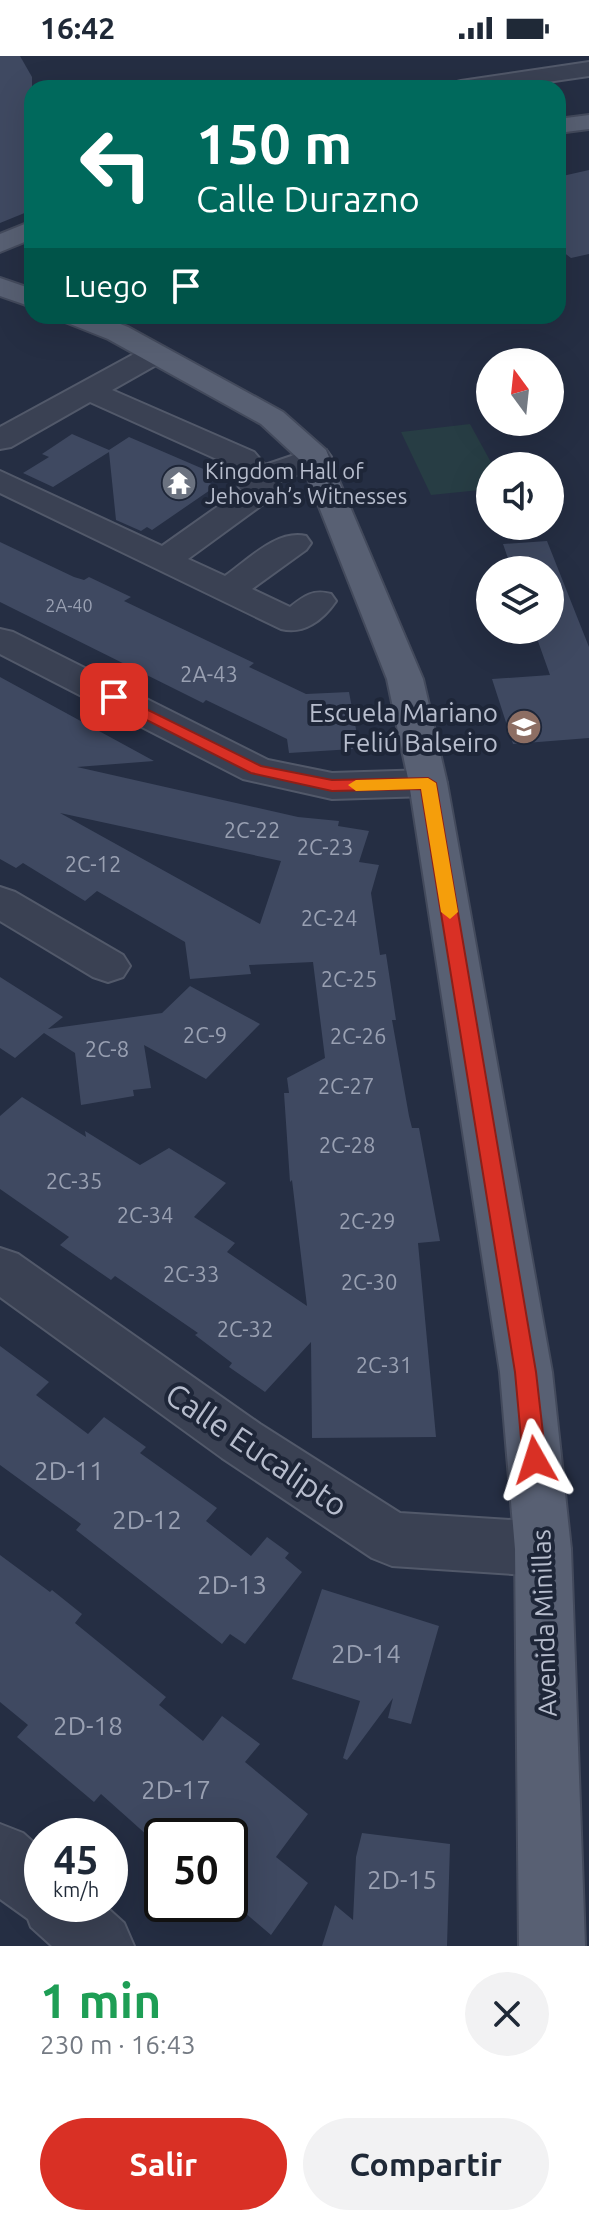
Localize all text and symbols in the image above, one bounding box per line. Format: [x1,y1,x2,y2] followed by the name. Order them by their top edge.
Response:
[40,11,115,45] text: 16:42
[64,112,168,216] icon: left
[196,112,352,175] text: 150 m
[196,178,420,219] text: Calle Durazno
[164,264,208,308] icon: arrive
[64,269,148,303] text: Luego
[476,348,564,436] north arrow
[476,348,564,644] map controls
[476,452,564,540] button: sound
[205,458,407,508] place label: Kingdom Hall of Jehovah’s Witnesses
[160,464,198,502] temple icon: Kingdom Hall of Jehovah’s Witnesses
[476,556,564,644] button: layers
[45,595,93,615] house number: 2A-40
[180,661,238,686] house number: 2A-43
[80,663,148,731] pin
[92,675,136,719] icon: arrive
[309,698,498,757] place label: Escuela Mariano Feliú Balseiro
[505,708,543,746] school or university icon: Escuela Mariano Feliú Balseiro
[224,817,280,842] house number: 2C-22
[297,834,353,859] house number: 2C-23
[65,851,121,876] house number: 2C-12
[301,905,357,930] house number: 2C-24
[321,966,377,991] house number: 2C-25
[183,1022,227,1047] house number: 2C-9
[330,1023,386,1048] house number: 2C-26
[85,1036,129,1061] house number: 2C-8
[318,1073,374,1098] house number: 2C-27
[319,1132,375,1157] house number: 2C-28
[46,1168,102,1193] house number: 2C-35
[117,1202,173,1227] house number: 2C-34
[339,1208,395,1233] house number: 2C-29
[163,1261,219,1286] house number: 2C-33
[341,1269,397,1294] house number: 2C-30
[217,1316,273,1341] house number: 2C-32
[356,1352,412,1377] house number: 2C-31
[159,1375,355,1523] street label: Calle Eucalipto
[493,1418,577,1502] position arrow
[34,1456,104,1485] house number: 2D-11
[112,1505,182,1534] house number: 2D-12
[526,1529,562,1717] street label: Avenida Minillas
[197,1570,267,1599] house number: 2D-13
[331,1639,401,1668] house number: 2D-14
[53,1711,123,1740] house number: 2D-18
[141,1775,211,1804] house number: 2D-17
[144,1818,248,1922] speed limit sign: 50
[53,1837,99,1882] text: 45
[367,1865,437,1894] house number: 2D-15
[53,1878,99,1901] text: km/h
[465,1972,549,2056] button: close
[40,1973,161,2027] text: 1 min
[40,2030,196,2059] text: 230 m · 16:43
[40,2118,287,2210] button: Salir
[303,2118,549,2210] button: Compartir

